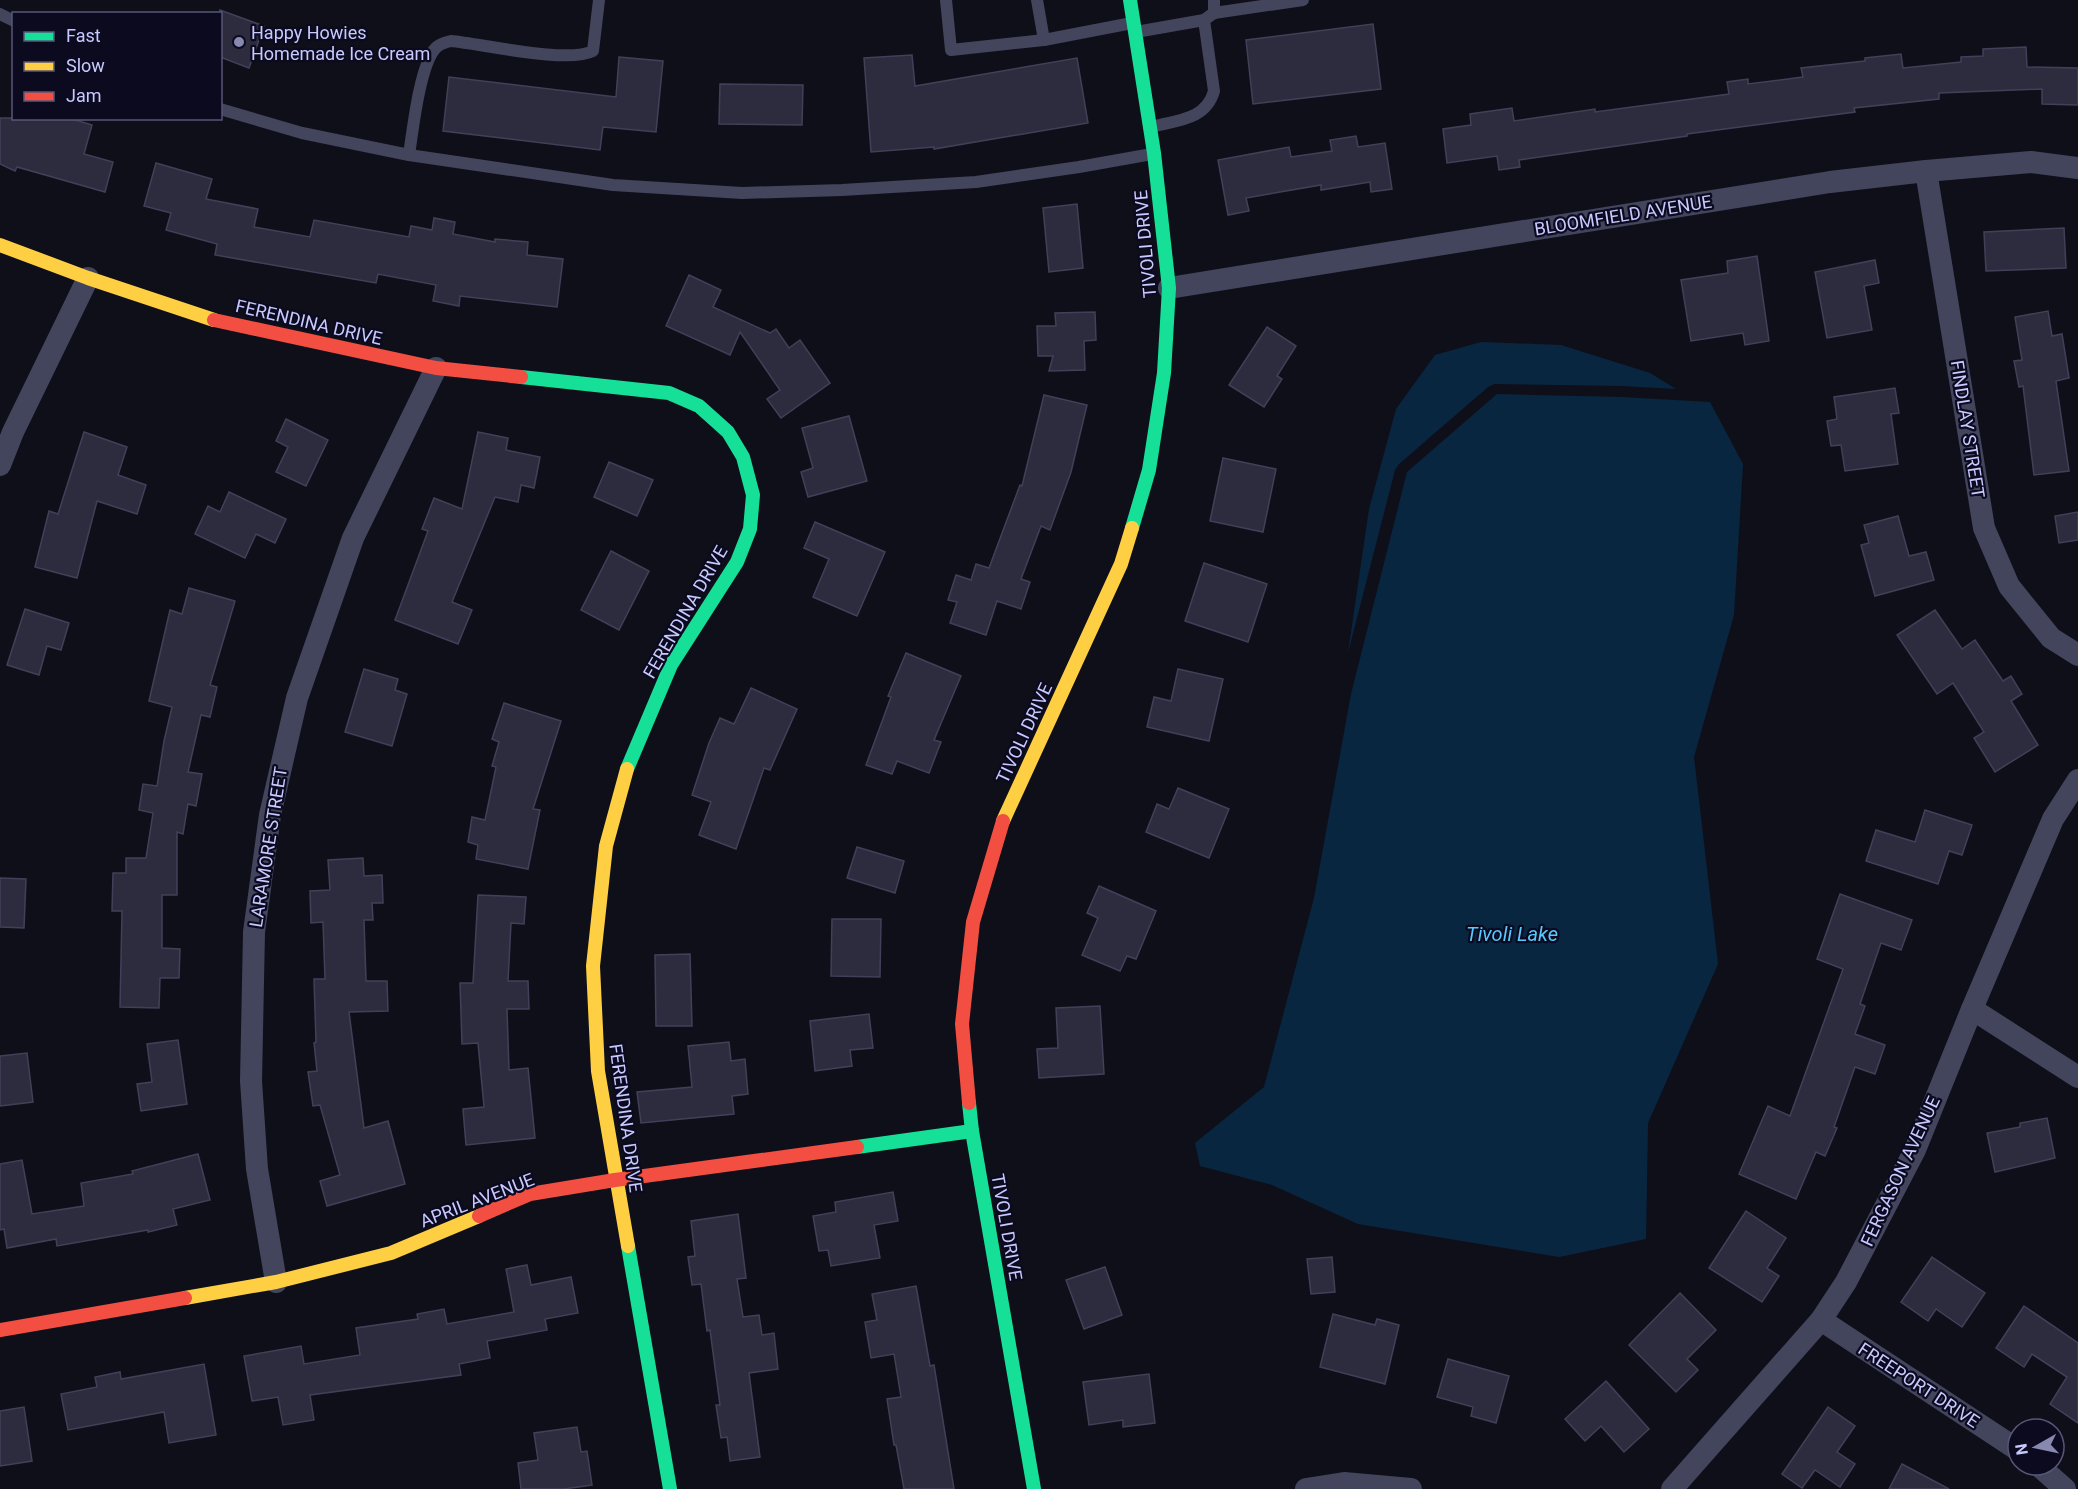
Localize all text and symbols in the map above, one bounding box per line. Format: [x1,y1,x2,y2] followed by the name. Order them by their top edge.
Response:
[12,12,222,120] legend
[251,22,430,64] place label: Happy Howies Homemade Ice Cream
[66,25,101,46] text: Fast
[232,35,246,49] marker: Happy Howies Homemade Ice Cream
[66,55,105,76] text: Slow
[66,85,102,106] text: Jam
[1130,189,1160,299] street label: TIVOLI DRIVE
[1533,191,1713,239] street label: BLOOMFIELD AVENUE
[234,295,384,349] street label: FERENDINA DRIVE
[1947,358,1989,500] street label: FINDLAY STREET
[638,542,732,682] street label: FERENDINA DRIVE
[992,680,1056,786] street label: TIVOLI DRIVE
[245,765,291,929] street label: LARAMORE STREET
[1466,922,1558,946] water label: Tivoli Lake
[605,1042,647,1194] street label: FERENDINA DRIVE
[1856,1093,1944,1249] street label: FERGASON AVENUE
[417,1169,537,1231] street label: APRIL AVENUE
[987,1172,1027,1282] street label: TIVOLI DRIVE
[1855,1338,1983,1432] street label: FREEPORT DRIVE
[2006,1417,2066,1477] north arrow
[2011,1442,2032,1456] text: N

